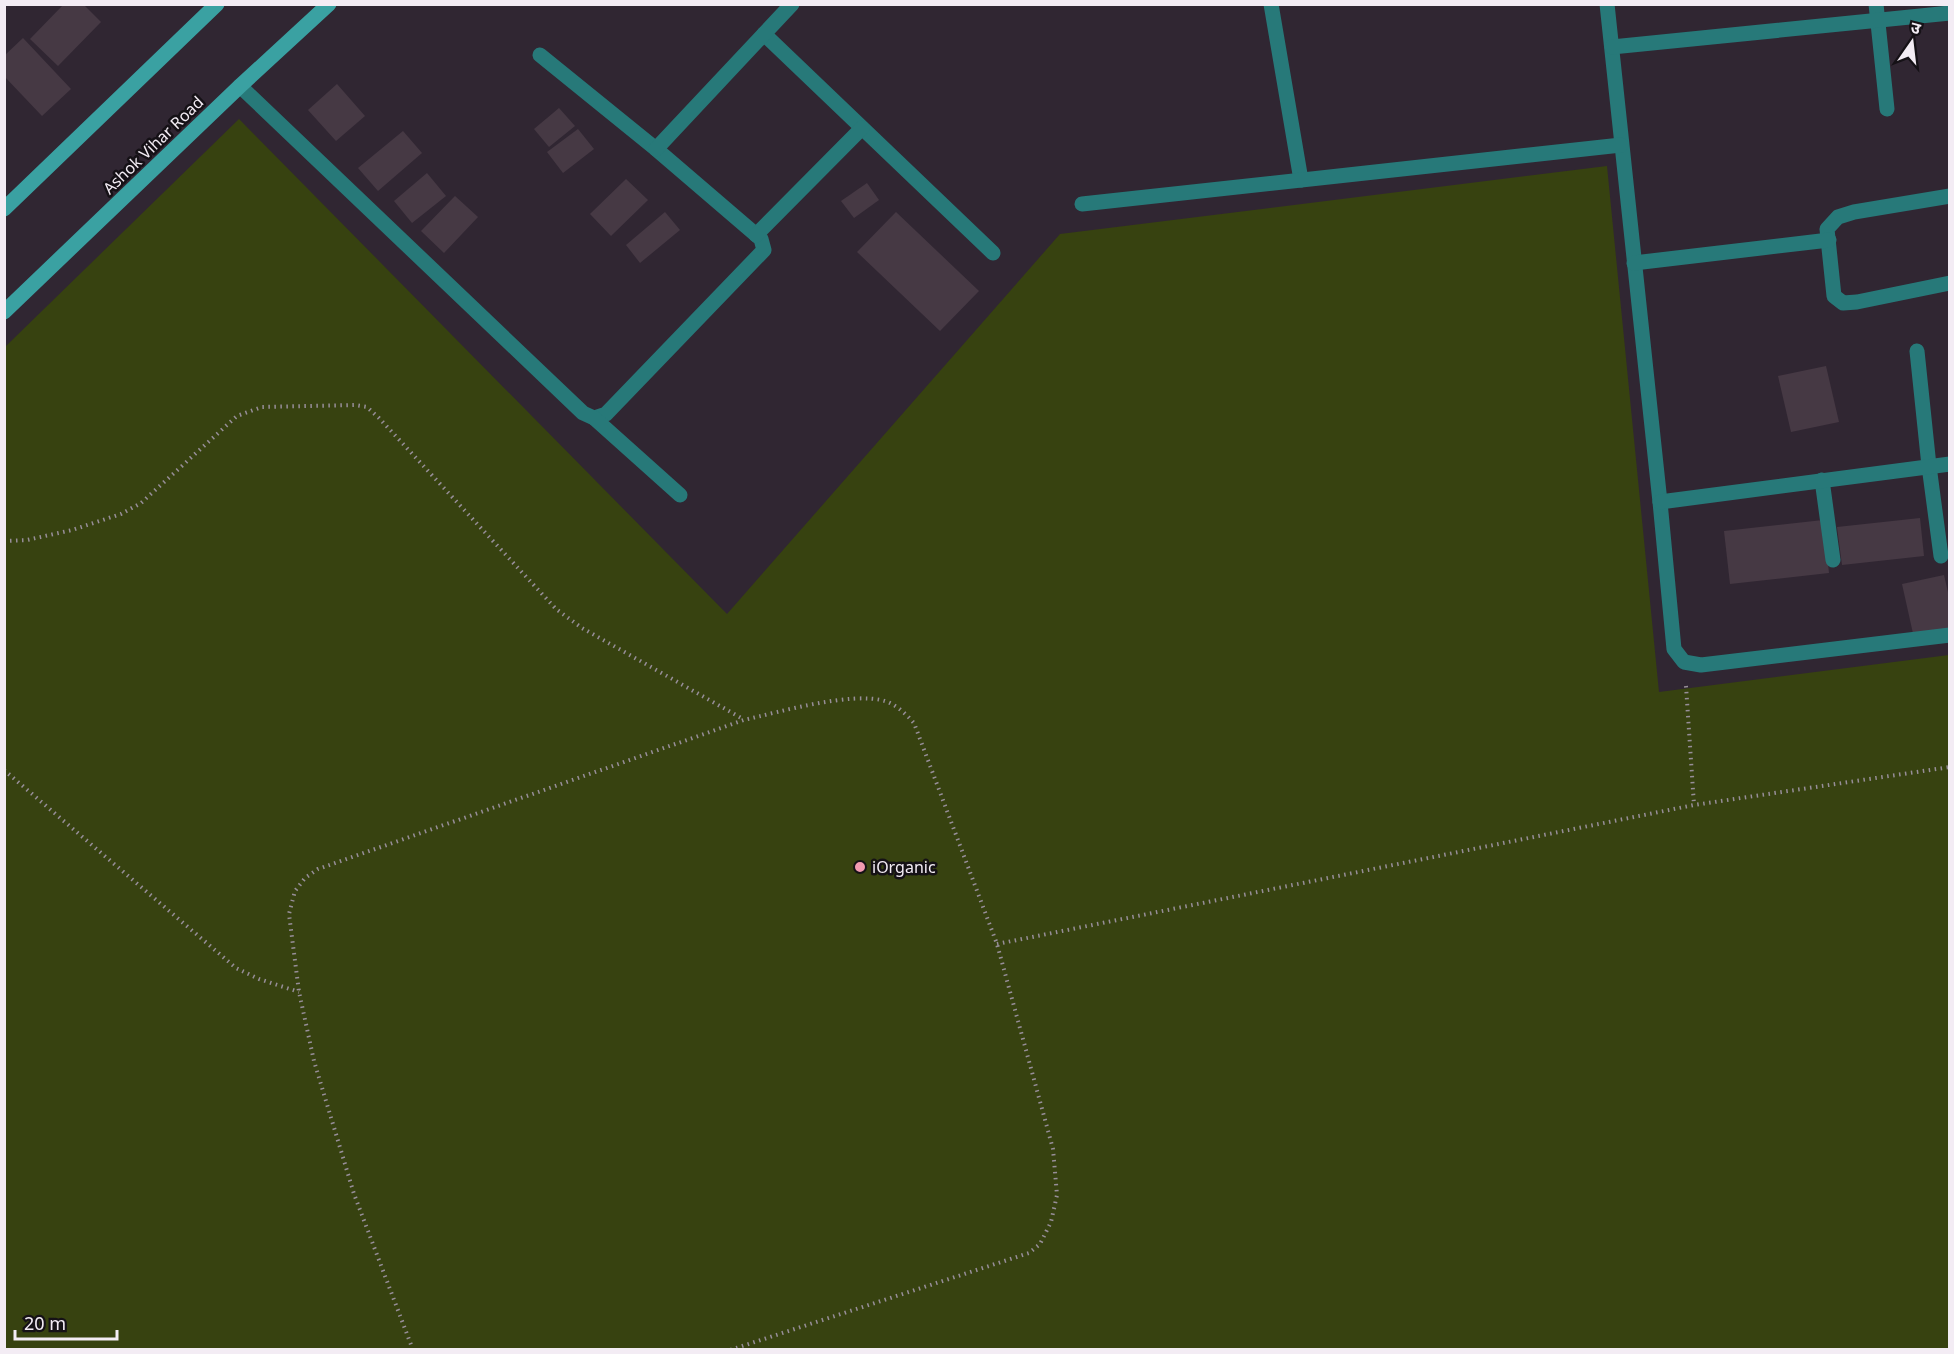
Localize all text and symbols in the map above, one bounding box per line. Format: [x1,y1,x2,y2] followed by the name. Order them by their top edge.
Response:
[1882,12,1942,72] north arrow
[1908,16,1923,39] text: उ
[98,91,208,199] street label: Ashok Vihar Road
[872,856,936,878] place label: iOrganic
[853,860,867,874] marker: iOrganic
[15,1303,117,1341] scale bar
[24,1311,66,1335] text: 20 m

